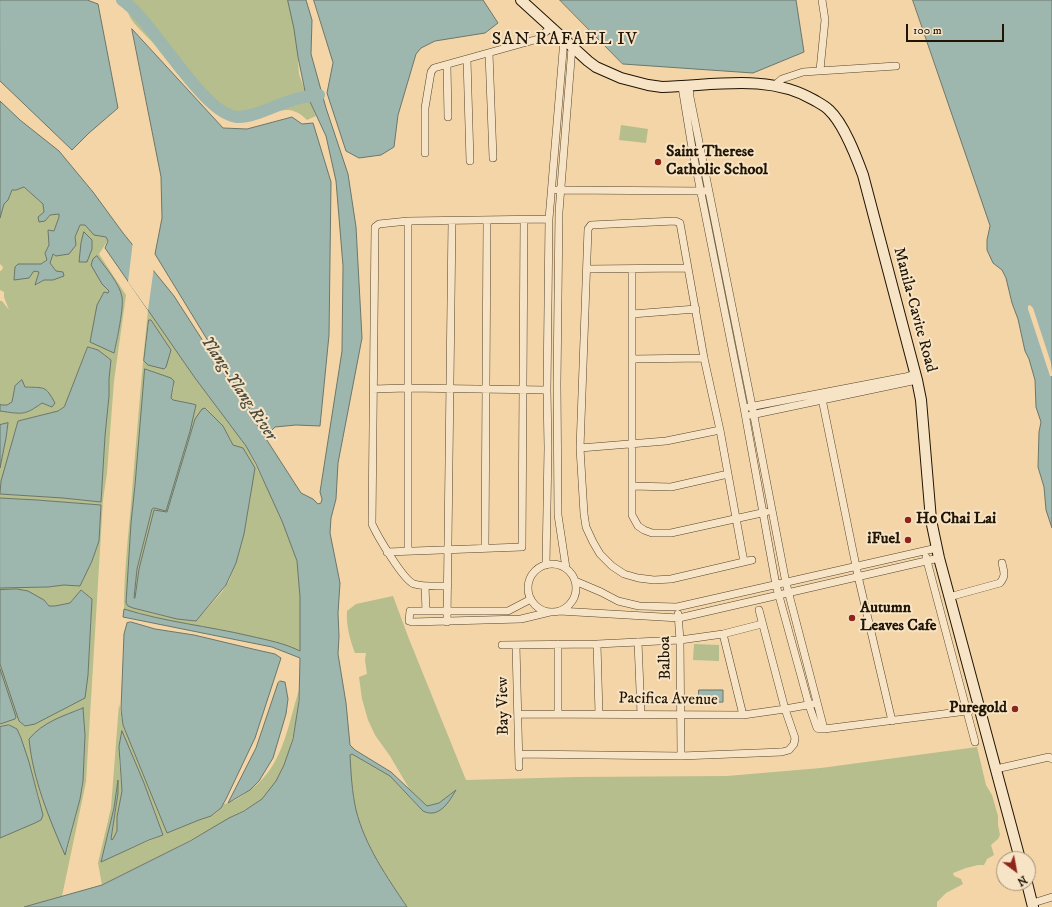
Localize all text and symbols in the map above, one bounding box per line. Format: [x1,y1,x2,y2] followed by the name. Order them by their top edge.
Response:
[908,16,1006,42] scale bar
[913,23,942,38] text: 100 m
[492,29,638,51] district label: SAN RAFAEL IV
[666,143,768,181] place label: Saint Therese Catholic School
[653,157,663,167] marker: Saint Therese Catholic School
[888,245,940,375] street label: Manila-Cavite Road
[195,333,281,445] water label: Ylang-Ylang River
[916,510,996,530] place label: Ho Chai Lai
[903,515,913,525] marker: Ho Chai Lai
[867,530,900,550] place label: iFuel
[903,535,913,545] marker: iFuel
[860,599,936,637] place label: Autumn Leaves Cafe
[847,613,857,623] marker: Autumn Leaves Cafe
[656,636,676,680] street label: Balboa
[494,676,514,736] street label: Bay View
[618,690,718,710] street label: Pacifica Avenue
[949,699,1007,719] place label: Puregold
[1010,704,1020,714] marker: Puregold
[996,851,1036,891] north arrow
[1014,872,1029,889] text: N

